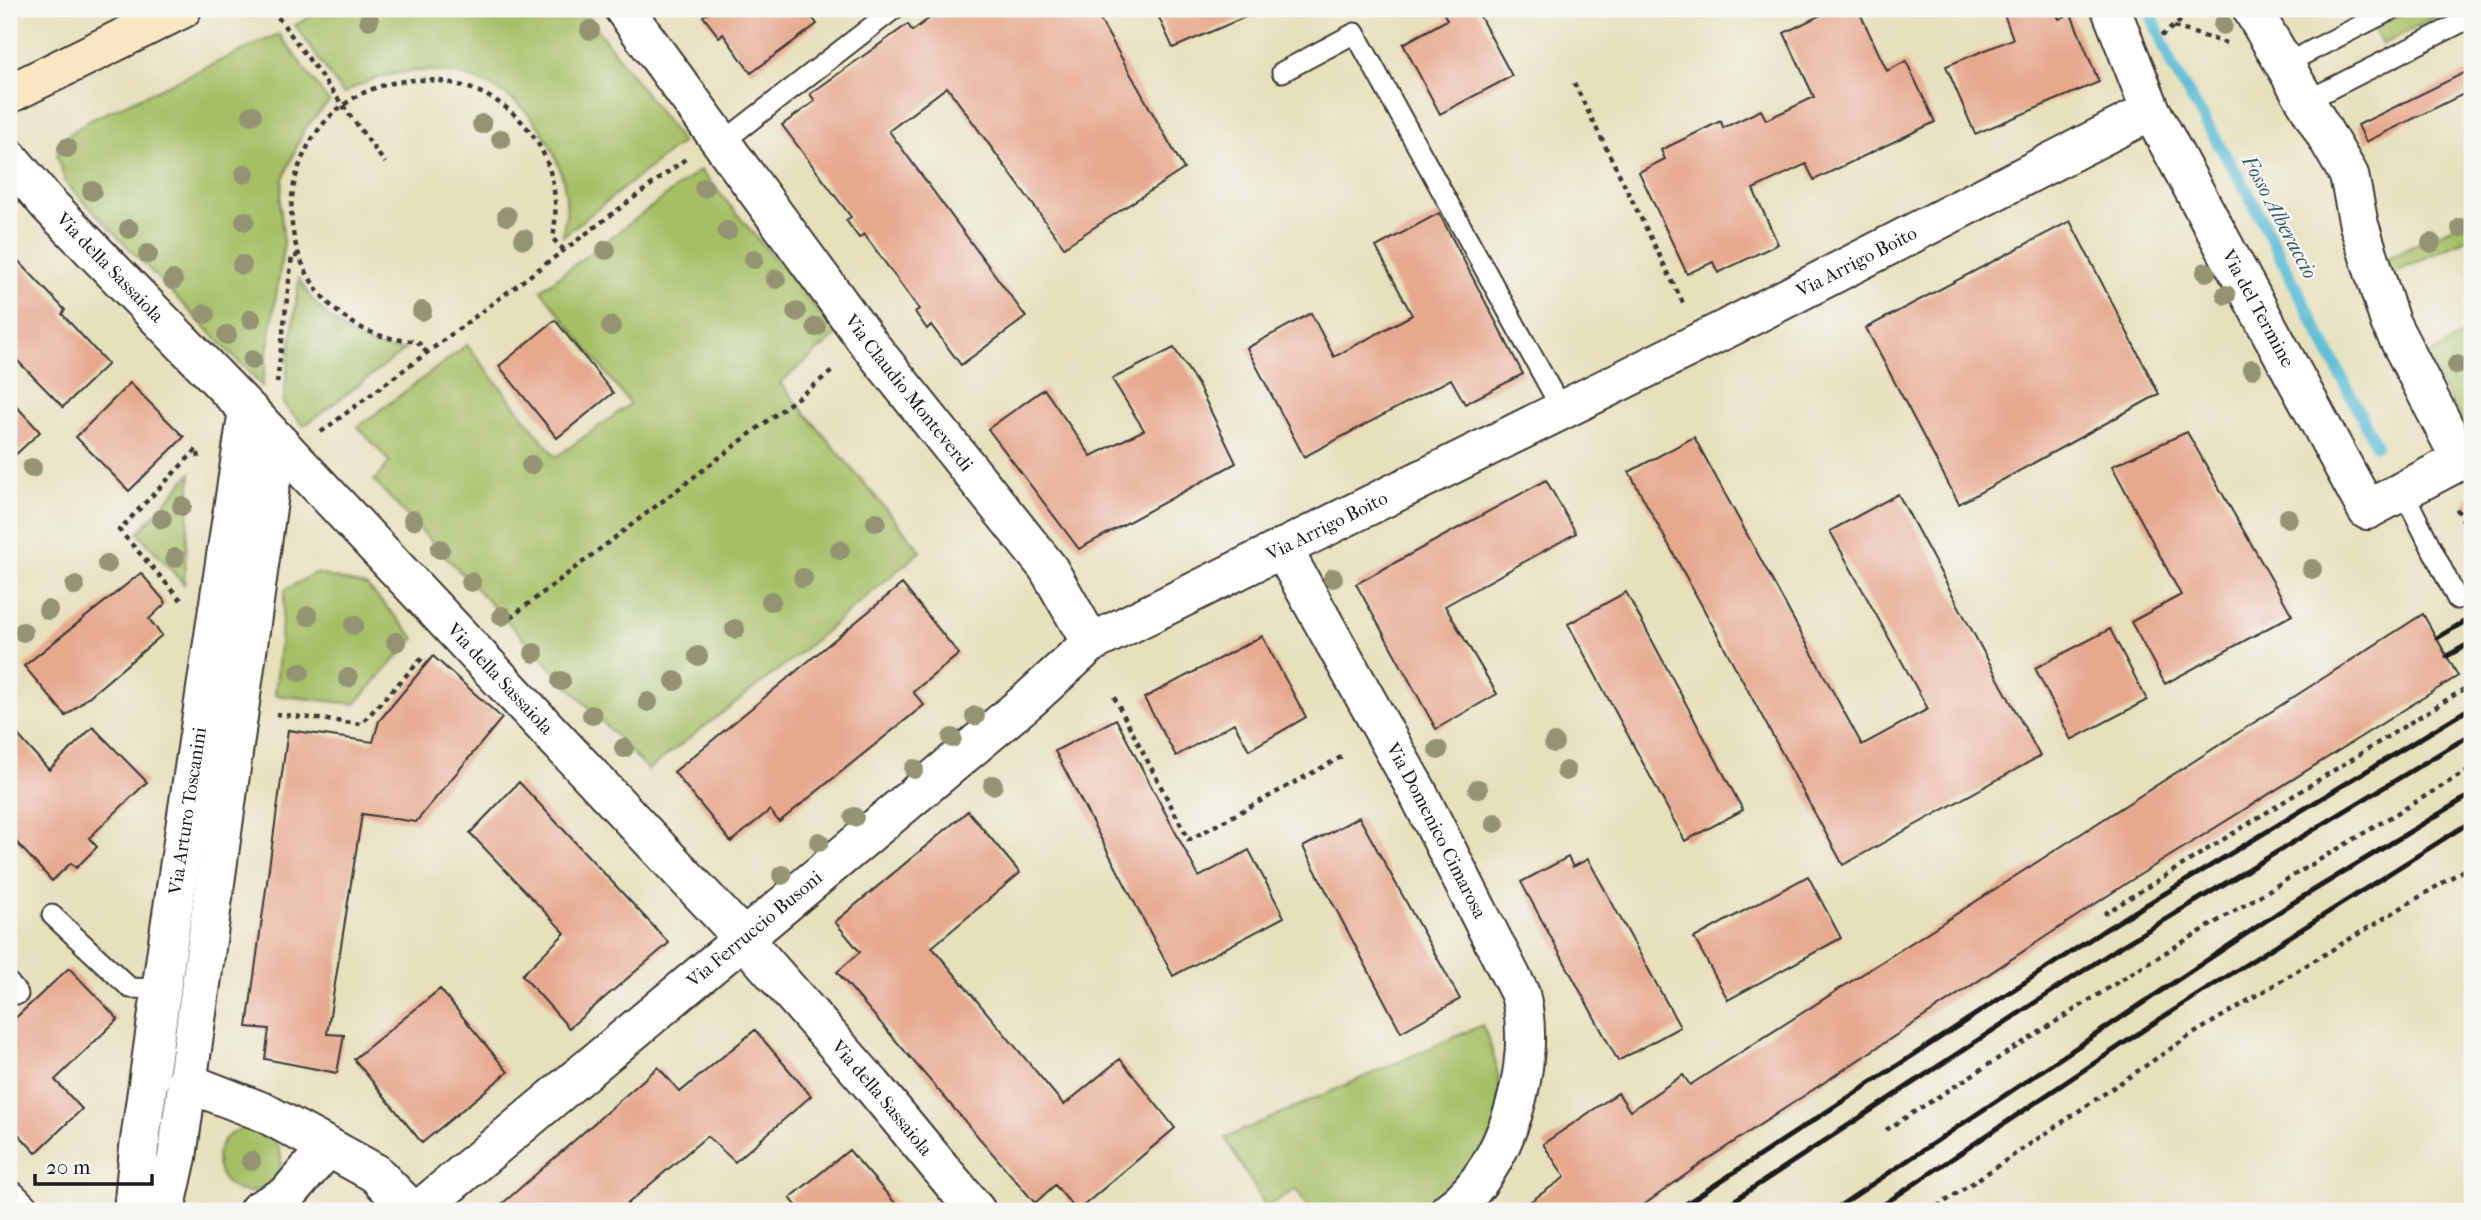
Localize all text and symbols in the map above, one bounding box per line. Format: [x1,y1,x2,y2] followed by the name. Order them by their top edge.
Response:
[2237,150,2323,283] water label: Fosso Alberaccio
[51,207,168,327] street label: Via della Sassaiola
[1792,222,1921,303] street label: Via Arrigo Boito
[2217,245,2299,371] street label: Via del Termine
[839,309,978,476] street label: Via Claudio Monteverdi
[1262,487,1392,566] street label: Via Arrigo Boito
[442,618,558,739] street label: Via della Sassaiola
[164,725,211,897] street label: Via Arturo Toscanini
[1381,738,1491,922] street label: Via Domenico Cimarosa
[682,866,827,993] street label: Via Ferruccio Busoni
[826,1035,937,1160] street label: Via della Sassaiola
[35,1143,152,1187] scale bar
[46,1155,91,1179] text: 20 m

